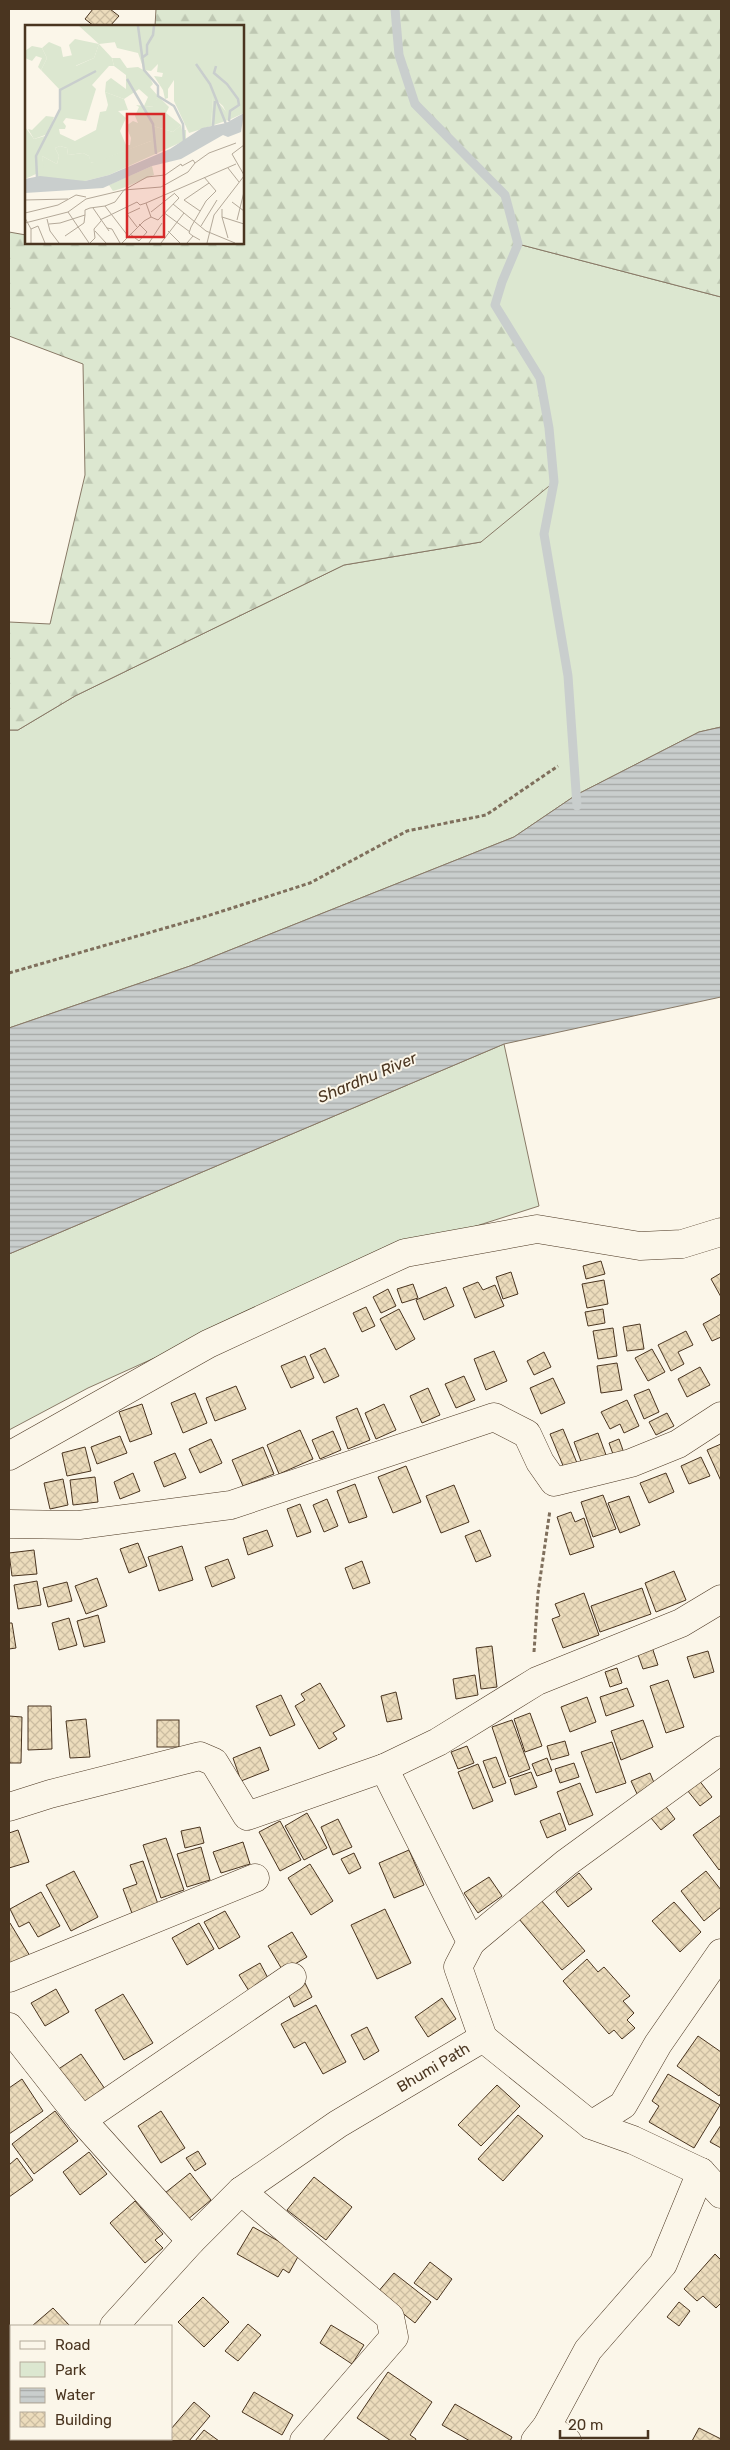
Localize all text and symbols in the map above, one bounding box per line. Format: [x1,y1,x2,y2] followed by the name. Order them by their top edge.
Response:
[25,25,244,244] inset map
[315,1048,420,1107] water label: Shardhu River
[394,2039,473,2096] street label: Bhumi Path
[10,2325,172,2440] legend
[55,2336,91,2354] text: Road
[55,2361,86,2379] text: Park
[55,2386,95,2404] text: Water
[560,2408,648,2440] scale bar
[55,2411,112,2429] text: Building
[568,2416,603,2434] text: 20 m

